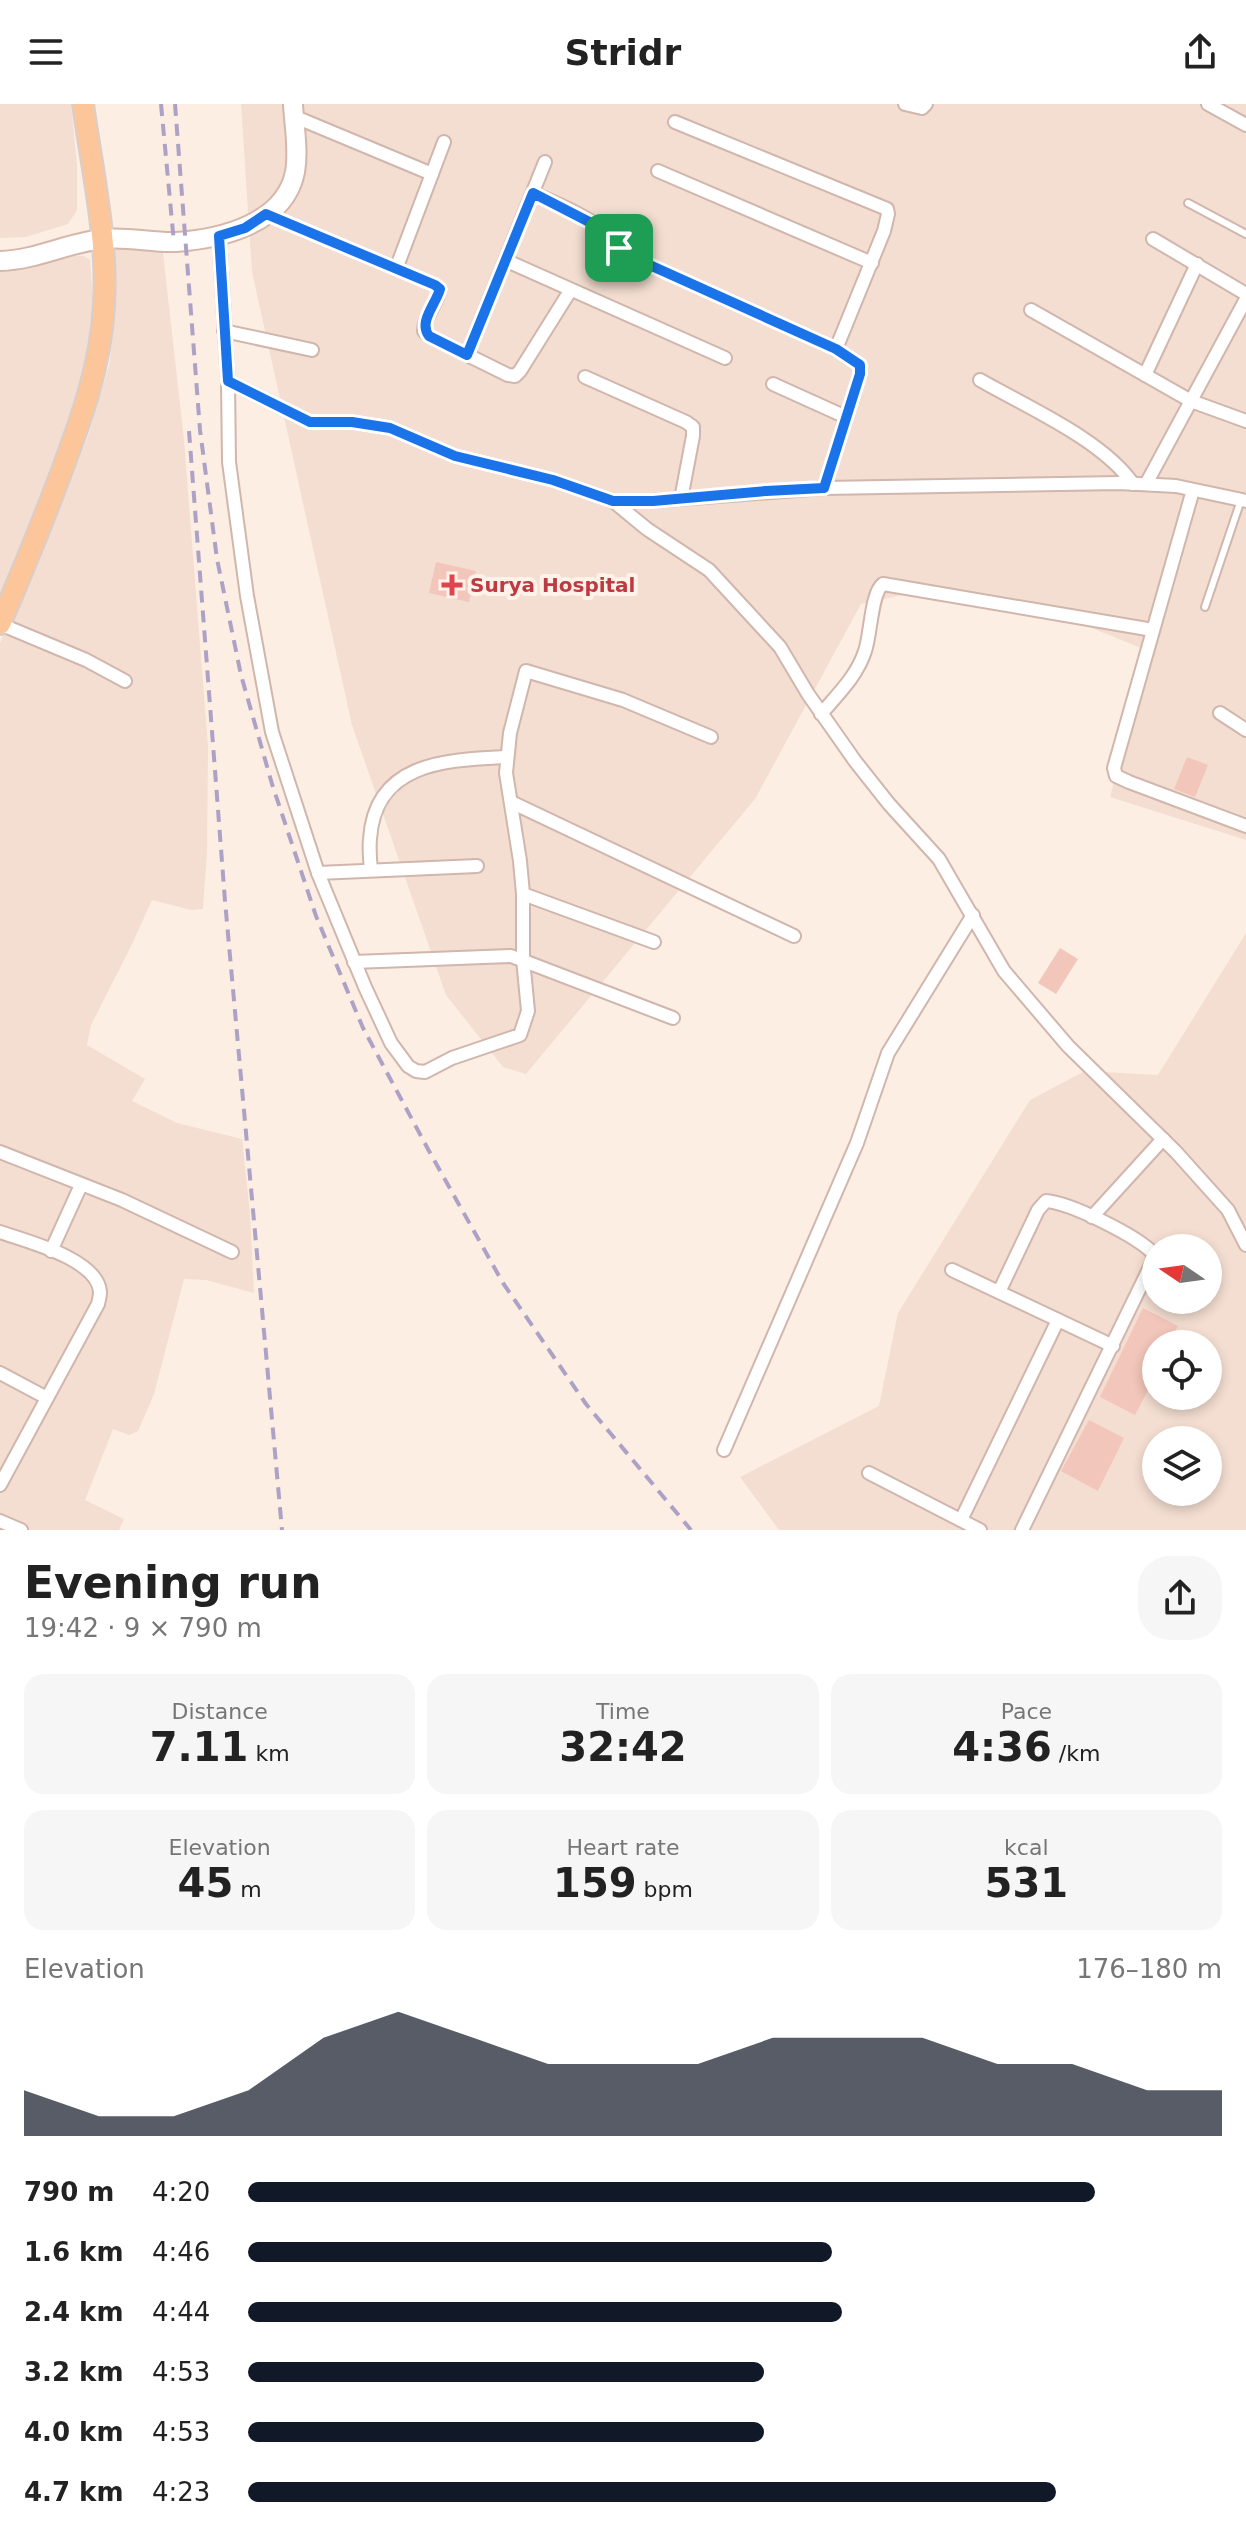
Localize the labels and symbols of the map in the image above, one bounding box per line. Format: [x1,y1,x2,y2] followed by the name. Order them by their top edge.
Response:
[585,214,653,282] pin
[470,573,635,597] place label: Surya Hospital
[441,574,463,596] marker: Surya Hospital
[1142,1234,1222,1314] north arrow

